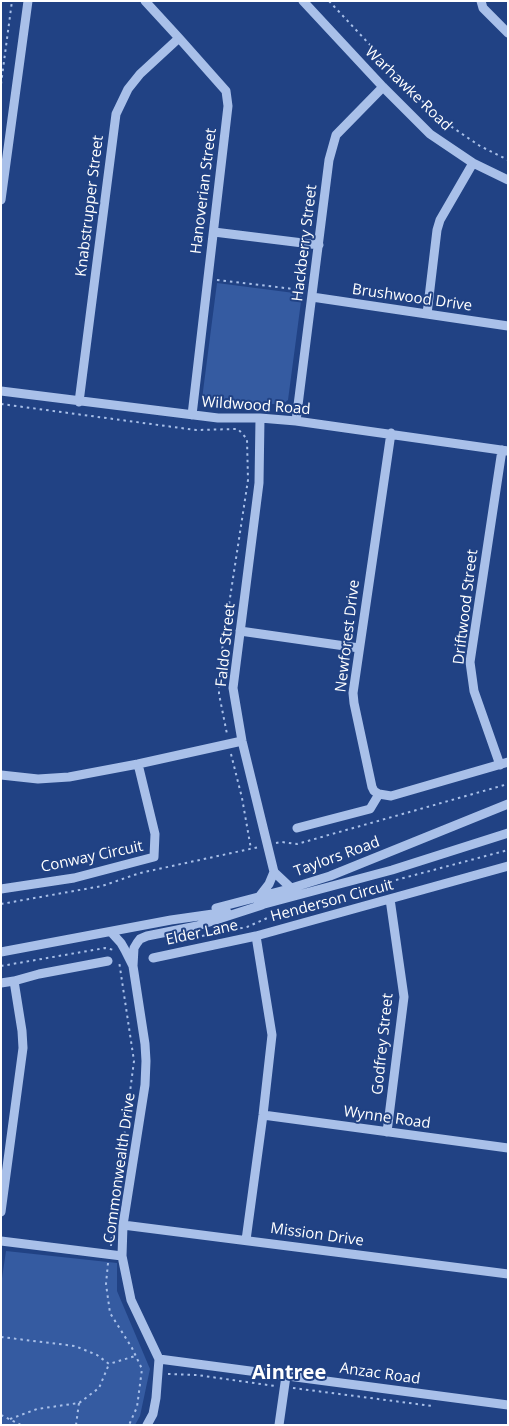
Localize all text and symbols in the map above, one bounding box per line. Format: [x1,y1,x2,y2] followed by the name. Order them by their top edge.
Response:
[361,43,455,135] street label: Warhawke Road
[187,127,221,255] street label: Hanoverian Street
[72,134,108,278] street label: Knabstrupper Street
[289,184,321,302] street label: Hackberry Street
[351,281,473,315] street label: Brushwood Drive
[201,393,311,419] street label: Wildwood Road
[450,548,482,666] street label: Driftwood Street
[332,579,364,693] street label: Newforest Drive
[213,602,239,688] street label: Faldo Street
[292,833,382,881] street label: Taylors Road
[39,837,145,877] street label: Conway Circuit
[269,876,395,926] street label: Henderson Circuit
[164,917,240,949] street label: Elder Lane
[369,992,397,1096] street label: Godfrey Street
[101,1092,139,1244] street label: Commonwealth Drive
[342,1103,432,1133] street label: Wynne Road
[269,1220,365,1250] street label: Mission Drive
[339,1359,421,1389] street label: Anzac Road
[252,1361,326,1385] district label: Aintree

